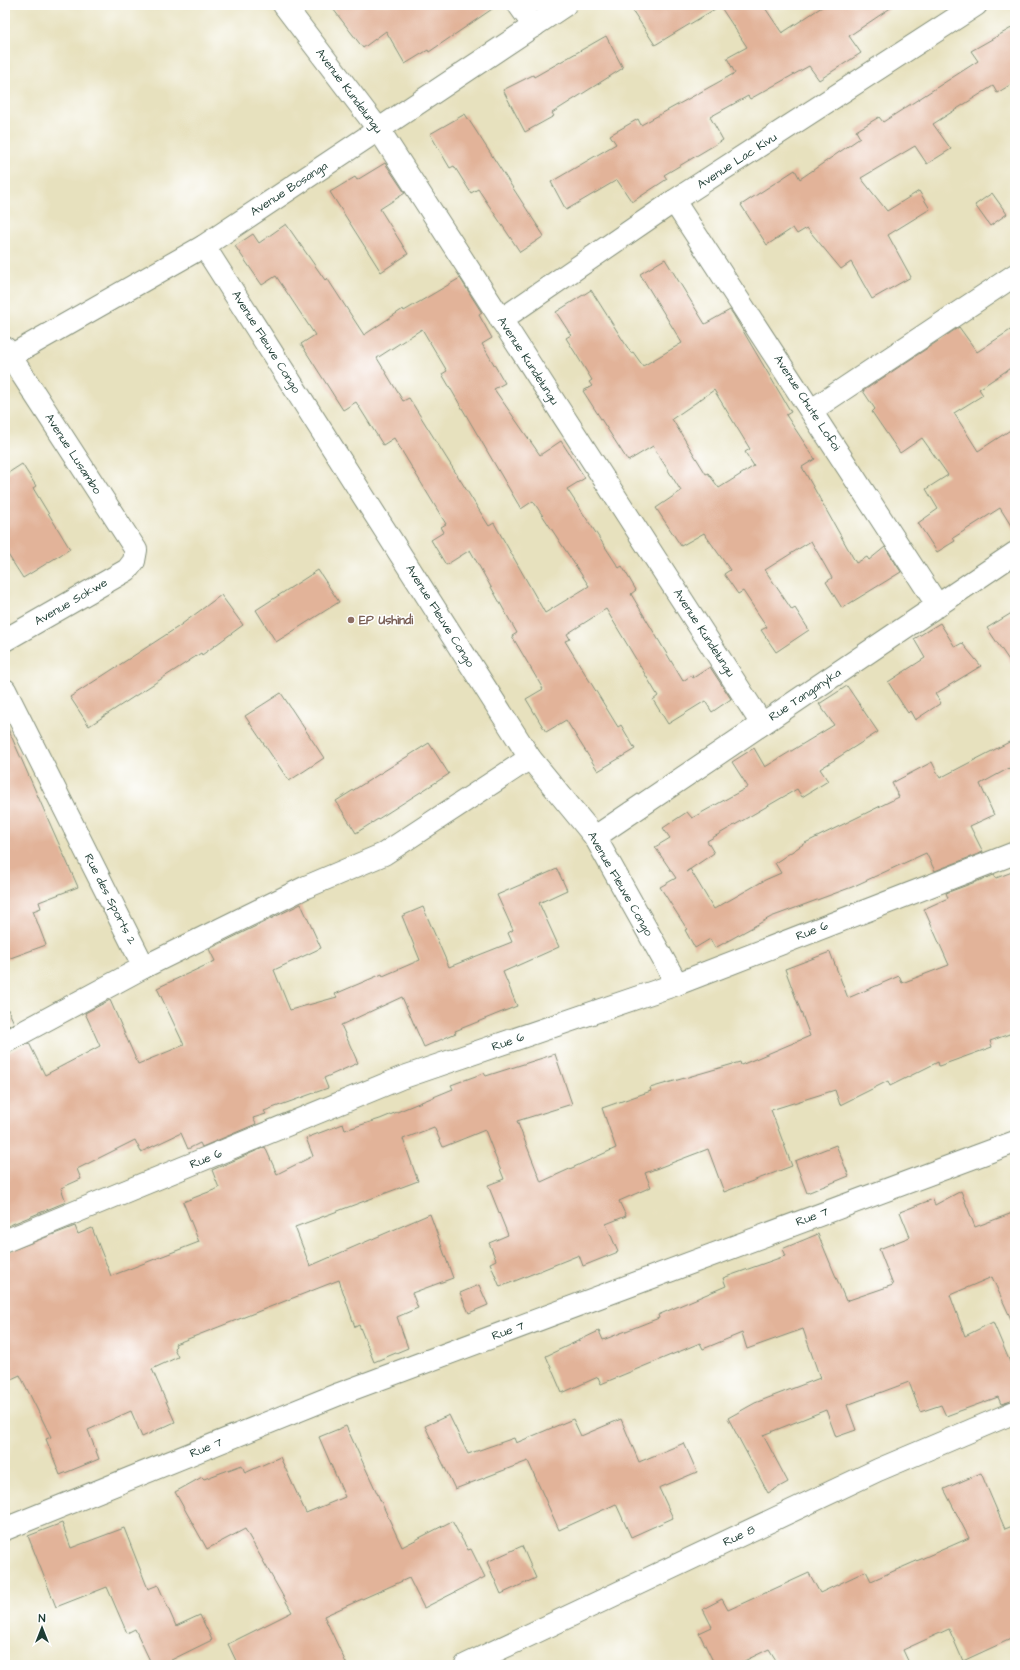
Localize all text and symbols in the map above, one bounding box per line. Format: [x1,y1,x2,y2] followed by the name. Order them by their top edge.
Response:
[311,45,386,137] street label: Avenue Kundelungu
[694,129,780,193] street label: Avenue Lac Kivu
[247,157,332,221] street label: Avenue Bosanga
[227,287,305,397] street label: Avenue Fleuve Congo
[492,314,563,409] street label: Avenue Kundelungu
[770,352,845,454] street label: Avenue Chute Lofoi
[41,410,106,498] street label: Avenue Lusambo
[401,561,479,671] street label: Avenue Fleuve Congo
[31,574,111,630] street label: Avenue Sokwe
[668,586,739,681] street label: Avenue Kundelungu
[359,612,413,629] place label: EP Ushindi
[346,615,356,625] marker: EP Ushindi
[765,664,845,726] street label: Rue Tanganyka
[582,829,657,940] street label: Avenue Fleuve Congo
[80,851,140,947] street label: Rue des Sports 2
[793,917,831,945] street label: Rue 6
[489,1028,527,1055] street label: Rue 6
[187,1145,225,1173] street label: Rue 6
[793,1203,831,1231] street label: Rue 7
[489,1317,527,1345] street label: Rue 7
[187,1434,225,1462] street label: Rue 7
[720,1521,758,1551] street label: Rue 8
[22,1608,62,1648] north arrow
[39,1611,46,1626] text: N

